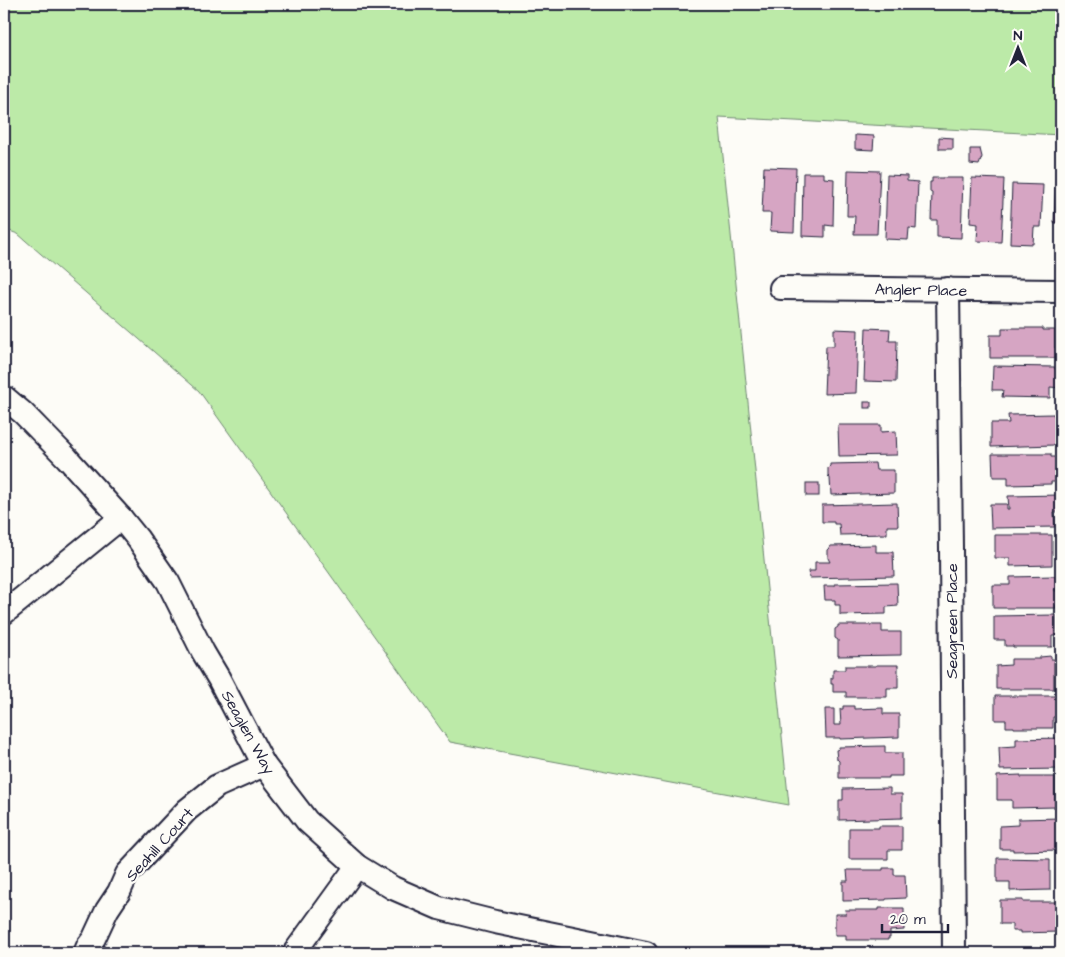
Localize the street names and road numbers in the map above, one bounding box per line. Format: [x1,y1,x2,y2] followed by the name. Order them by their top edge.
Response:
[875,278,968,303] street label: Angler Place
[941,563,964,679] street label: Seagreen Place
[215,687,280,779] street label: Seaglen Way
[121,803,199,886] street label: Seahill Court

